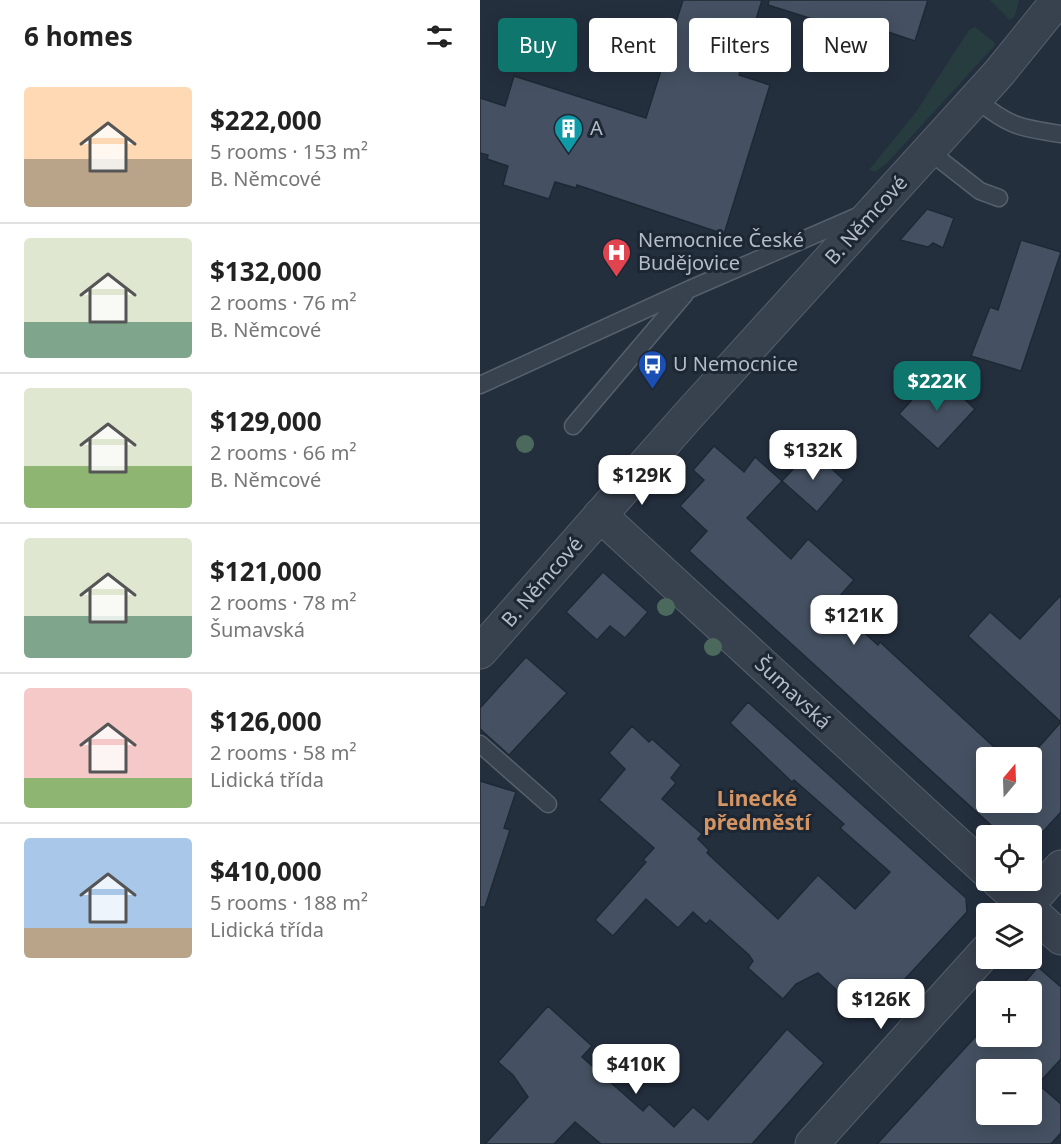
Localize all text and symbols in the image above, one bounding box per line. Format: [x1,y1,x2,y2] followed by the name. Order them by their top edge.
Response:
[24,18,133,54] text: 6 homes
[498,18,577,72] chip: Buy
[589,18,677,72] chip: Rent
[689,18,791,72] chip: Filters
[803,18,889,72] chip: New
[423,20,456,53] icon: filters
[210,102,322,138] text: $222,000
[72,111,144,183] icon: home
[553,112,585,154] building icon: A
[590,114,603,141] place label: A
[210,138,368,165] text: 5 rooms · 153 m²
[210,165,321,192] text: B. Němcové
[818,169,913,270] street label: B. Němcové
[638,226,804,276] place label: Nemocnice České Budějovice
[601,236,633,278] hospital icon: Nemocnice České Budějovice
[210,253,322,289] text: $132,000
[72,262,144,334] icon: home
[210,289,357,316] text: 2 rooms · 76 m²
[210,316,321,343] text: B. Němcové
[636,348,668,390] bus stop icon: U Nemocnice
[673,350,798,377] place label: U Nemocnice
[895,361,979,412] pin: $222K
[907,367,967,394] text: $222K
[210,403,322,439] text: $129,000
[72,412,144,484] icon: home
[771,430,855,481] pin: $132K
[783,436,843,463] text: $132K
[210,439,357,466] text: 2 rooms · 66 m²
[600,455,684,506] pin: $129K
[612,461,672,488] text: $129K
[210,466,321,493] text: B. Němcové
[495,531,588,633] street label: B. Němcové
[210,553,322,589] text: $121,000
[72,562,144,634] icon: home
[210,589,357,616] text: 2 rooms · 78 m²
[812,595,896,646] pin: $121K
[824,601,884,628] text: $121K
[210,616,305,643] text: Šumavská
[749,650,837,735] street label: Šumavská
[210,703,322,739] text: $126,000
[72,712,144,784] icon: home
[210,739,357,766] text: 2 rooms · 58 m²
[976,747,1042,813] north arrow
[976,747,1042,1125] map controls
[210,766,324,793] text: Lidická třída
[704,784,812,836] district label: Linecké předměstí
[976,825,1042,891] button: locate
[210,853,322,889] text: $410,000
[72,862,144,934] icon: home
[210,889,368,916] text: 5 rooms · 188 m²
[976,903,1042,969] button: layers
[210,916,324,943] text: Lidická třída
[839,979,923,1030] pin: $126K
[976,981,1042,1047] button: +
[851,985,911,1012] text: $126K
[594,1044,678,1095] pin: $410K
[606,1050,666,1077] text: $410K
[976,1059,1042,1125] button: −

